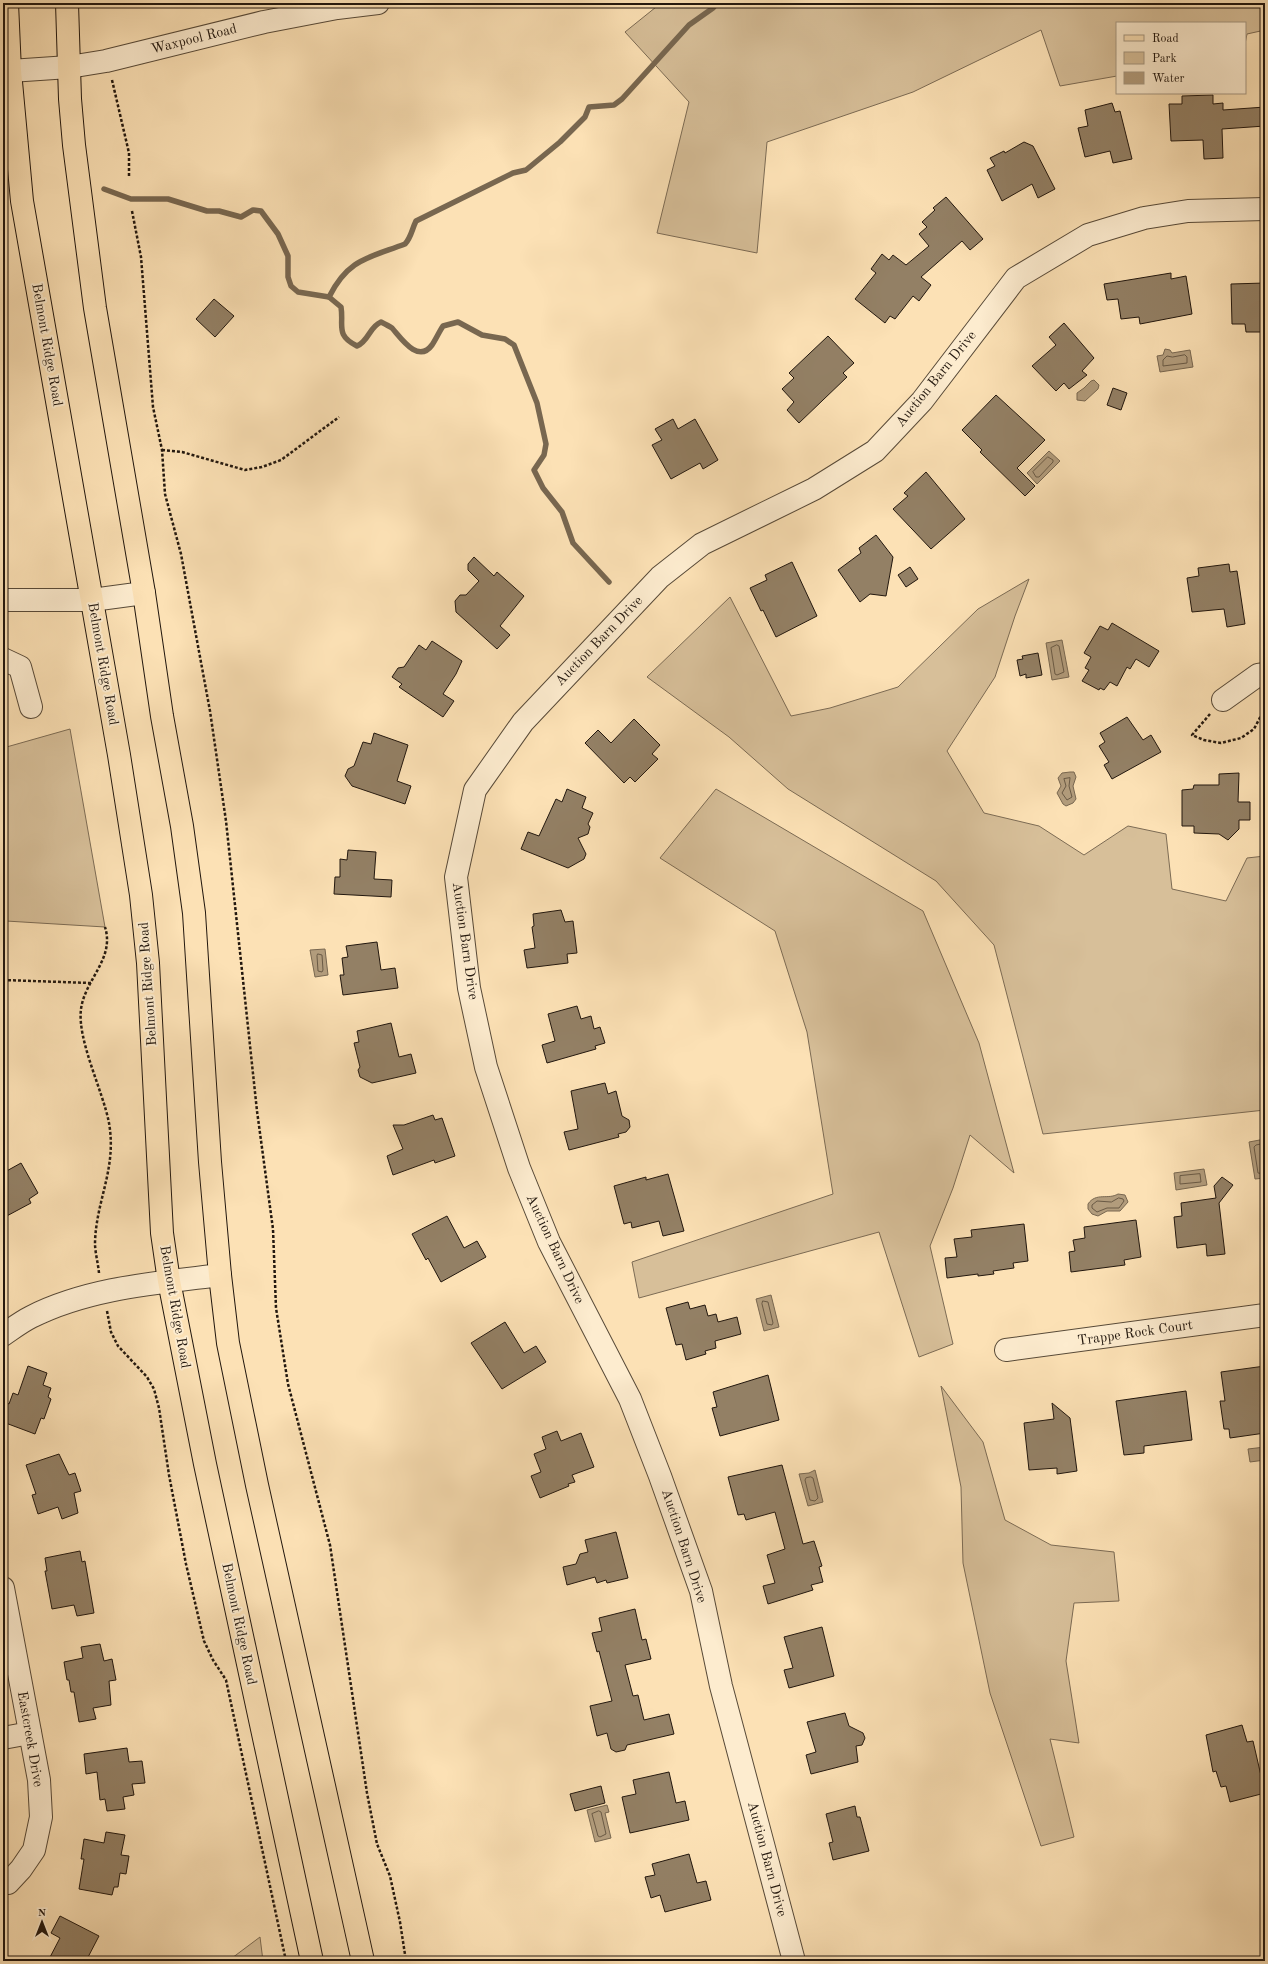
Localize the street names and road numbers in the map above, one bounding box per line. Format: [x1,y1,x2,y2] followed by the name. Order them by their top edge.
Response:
[150,22,238,56] street label: Waxpool Road
[29,282,65,408] street label: Belmont Ridge Road
[893,328,979,430] street label: Auction Barn Drive
[553,593,645,689] street label: Auction Barn Drive
[85,601,121,727] street label: Belmont Ridge Road
[450,881,480,1001] street label: Auction Barn Drive
[137,921,159,1047] street label: Belmont Ridge Road
[524,1192,586,1306] street label: Auction Barn Drive
[157,1244,193,1370] street label: Belmont Ridge Road
[1076,1318,1194,1348] street label: Trappe Rock Court
[659,1487,709,1605] street label: Auction Barn Drive
[219,1562,259,1686] street label: Belmont Ridge Road
[15,1690,45,1788] street label: Eastcreek Drive
[745,1800,789,1918] street label: Auction Barn Drive

